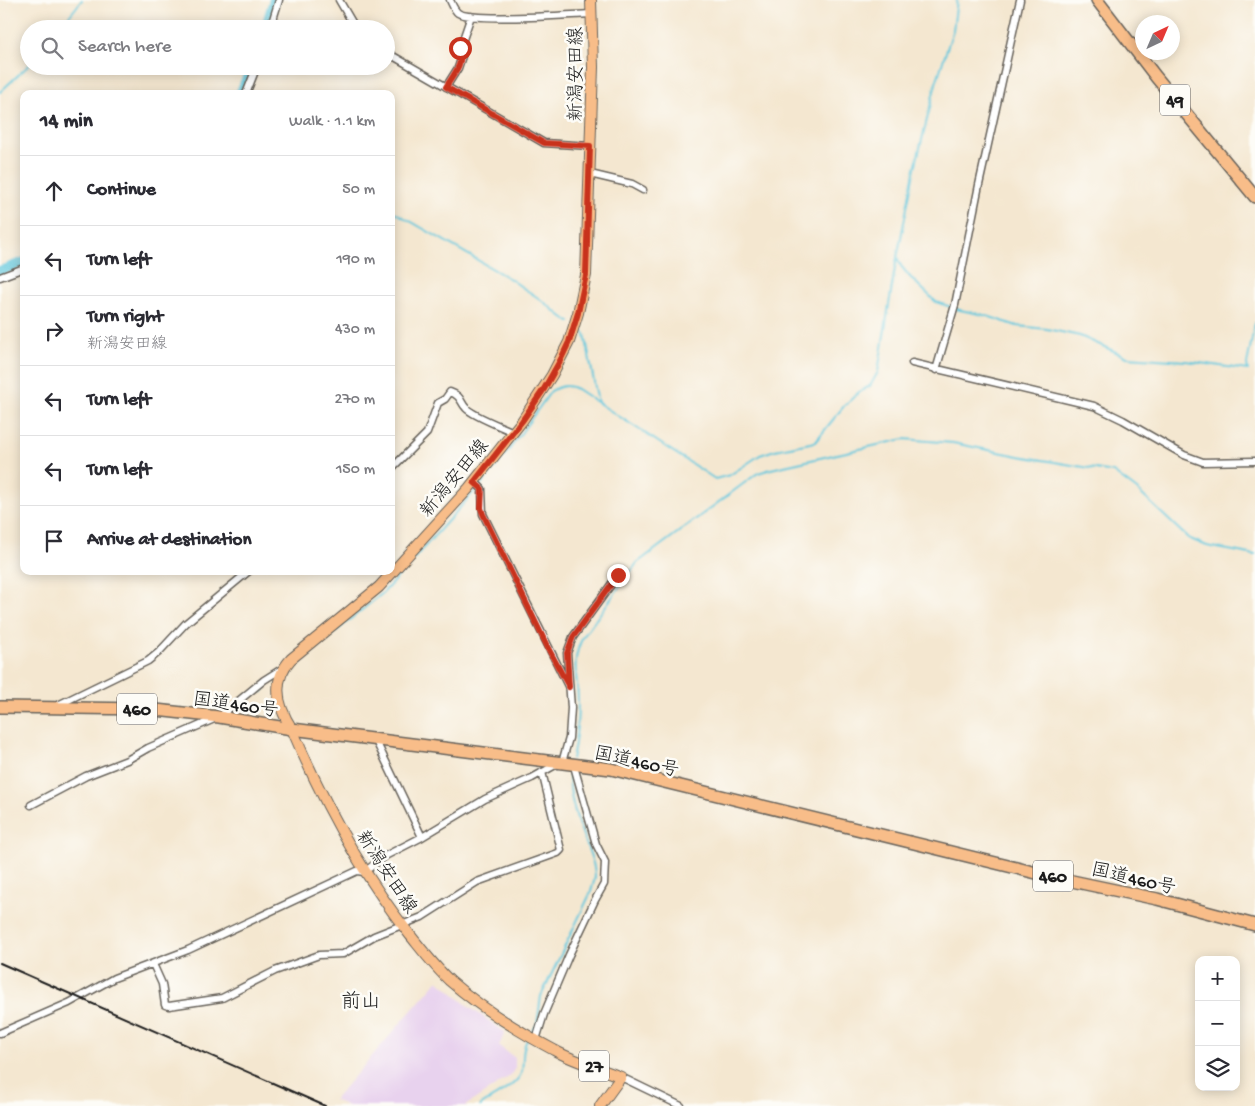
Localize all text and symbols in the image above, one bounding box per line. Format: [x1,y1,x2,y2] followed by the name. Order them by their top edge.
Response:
[1135,15,1180,60] north arrow
[20,20,395,75] search box
[565,26,589,122] street label: 新潟安田線
[38,34,66,62] icon: search
[78,36,172,59] text: Search here
[449,37,472,60] route start
[1160,84,1190,116] road number: 49
[40,110,93,135] text: 14 min
[289,113,375,132] text: Walk · 1.1 km
[40,177,68,205] icon: ahead
[87,179,156,202] text: Continue
[342,181,375,200] text: 50 m
[40,247,68,275] icon: left
[87,249,151,272] text: Turn left
[336,251,375,270] text: 190 m
[87,306,163,329] text: Turn right
[40,317,68,345] icon: right
[335,321,375,340] text: 430 m
[87,336,167,355] text: 新潟安田線
[40,387,68,415] icon: left
[87,389,151,412] text: Turn left
[335,391,375,410] text: 270 m
[416,435,495,523] street label: 新潟安田線
[40,457,68,485] icon: left
[87,459,151,482] text: Turn left
[336,461,375,480] text: 150 m
[40,527,68,555] icon: arrive
[87,529,251,552] text: Arrive at destination
[607,564,630,587] route end
[191,688,280,724] street label: 国道460号
[117,694,157,724] road number: 460
[592,742,681,784] street label: 国道460号
[350,826,421,919] street label: 新潟安田線
[1089,859,1178,901] street label: 国道460号
[1033,860,1073,891] road number: 460
[1195,956,1240,1091] map controls
[1195,956,1240,1001] button: +
[341,990,381,1015] district label: 前山
[1195,1001,1240,1046] button: −
[1195,1046,1240,1091] button: layers
[579,1050,609,1082] road number: 27

